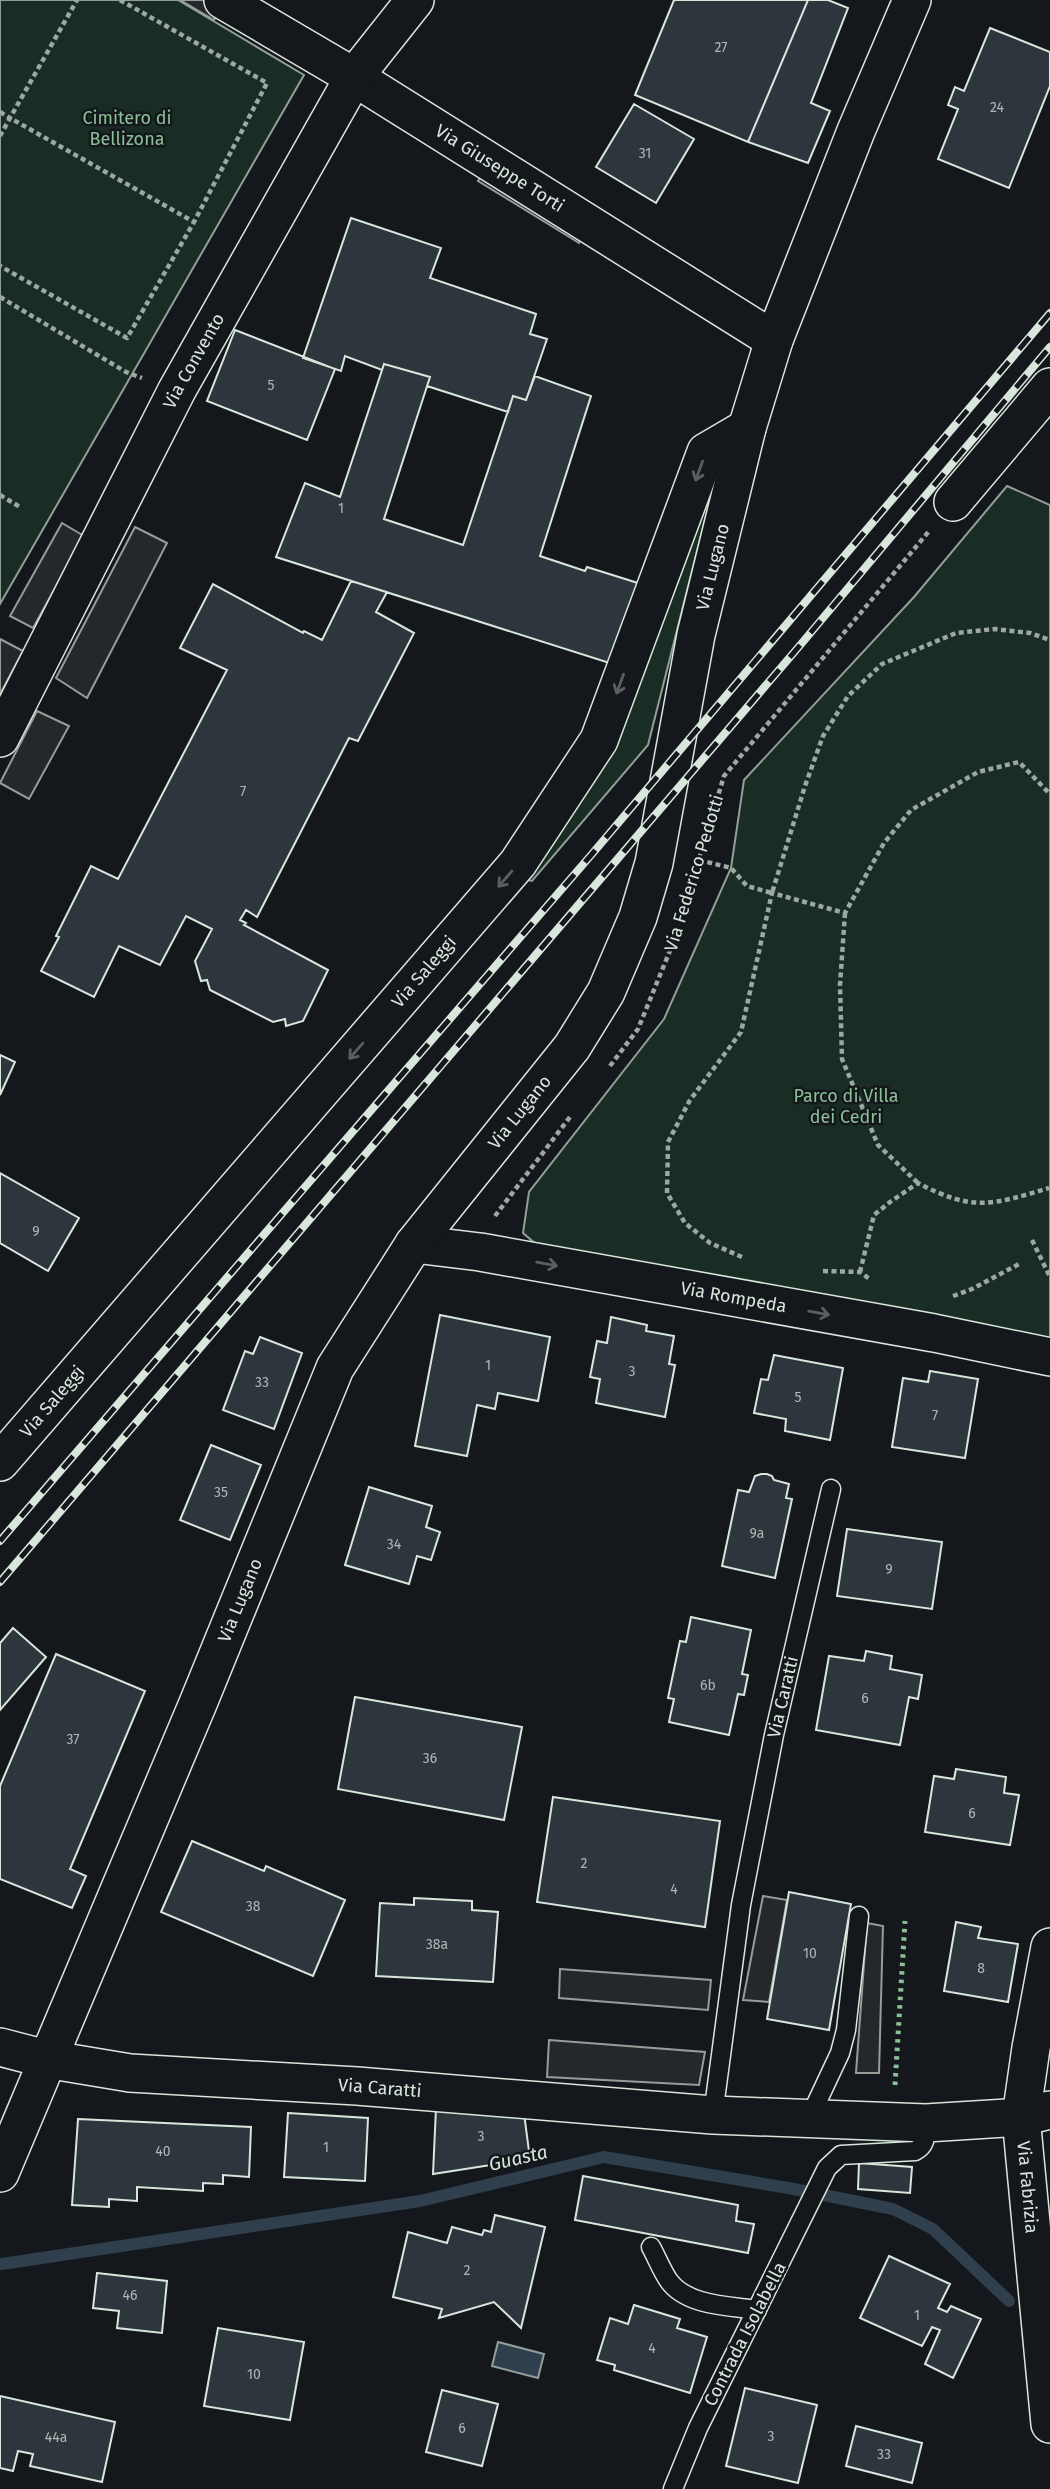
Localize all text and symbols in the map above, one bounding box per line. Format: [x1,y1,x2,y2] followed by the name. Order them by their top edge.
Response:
[714,39,728,56] house number: 27
[990,99,1005,116] house number: 24
[82,107,172,150] park label: Cimitero di Bellizona
[431,120,568,217] street label: Via Giuseppe Torti
[639,145,651,162] house number: 31
[158,309,229,412] street label: Via Convento
[267,377,275,394] house number: 5
[691,459,704,481] one-way arrow
[338,500,344,517] house number: 1
[691,521,734,613] street label: Via Lugano
[612,673,625,695] one-way arrow
[240,783,246,800] house number: 7
[660,792,728,954] street label: Via Federico Pedotti
[497,870,513,888] one-way arrow
[387,931,461,1012] street label: Via Saleggi
[348,1042,364,1060] one-way arrow
[483,1071,556,1154] street label: Via Lugano
[793,1085,899,1128] park label: Parco di Villa dei Cedri
[32,1223,40,1240] house number: 9
[535,1257,558,1271] one-way arrow
[679,1277,788,1317] street label: Via Rompeda
[807,1306,830,1320] one-way arrow
[485,1357,491,1374] house number: 1
[15,1361,89,1442] street label: Via Saleggi
[629,1363,636,1380] house number: 3
[255,1374,269,1391] house number: 33
[794,1389,802,1406] house number: 5
[932,1407,938,1424] house number: 7
[214,1484,228,1501] house number: 35
[750,1525,764,1542] house number: 9a
[387,1536,402,1553] house number: 34
[213,1555,267,1646] street label: Via Lugano
[885,1561,893,1578] house number: 9
[763,1654,803,1740] street label: Via Caratti
[700,1677,716,1694] house number: 6b
[861,1690,869,1707] house number: 6
[66,1731,80,1748] house number: 37
[423,1750,437,1767] house number: 36
[968,1805,976,1822] house number: 6
[581,1855,588,1872] house number: 2
[670,1881,678,1898] house number: 4
[246,1898,261,1915] house number: 38
[426,1936,448,1953] house number: 38a
[803,1945,817,1962] house number: 10
[977,1960,985,1977] house number: 8
[338,2074,422,2102] street label: Via Caratti
[478,2128,485,2145] house number: 3
[323,2139,329,2156] house number: 1
[486,2140,550,2176] water label: Guasta
[1012,2140,1043,2234] street label: Via Fabrizia
[155,2143,171,2160] house number: 40
[699,2258,791,2410] street label: Contrada Isolabella
[464,2262,471,2279] house number: 2
[123,2287,137,2304] house number: 46
[914,2307,920,2324] house number: 1
[648,2340,656,2357] house number: 4
[247,2366,261,2383] house number: 10
[458,2420,466,2437] house number: 6
[768,2428,775,2445] house number: 3
[45,2429,67,2446] house number: 44a
[877,2446,891,2463] house number: 33

